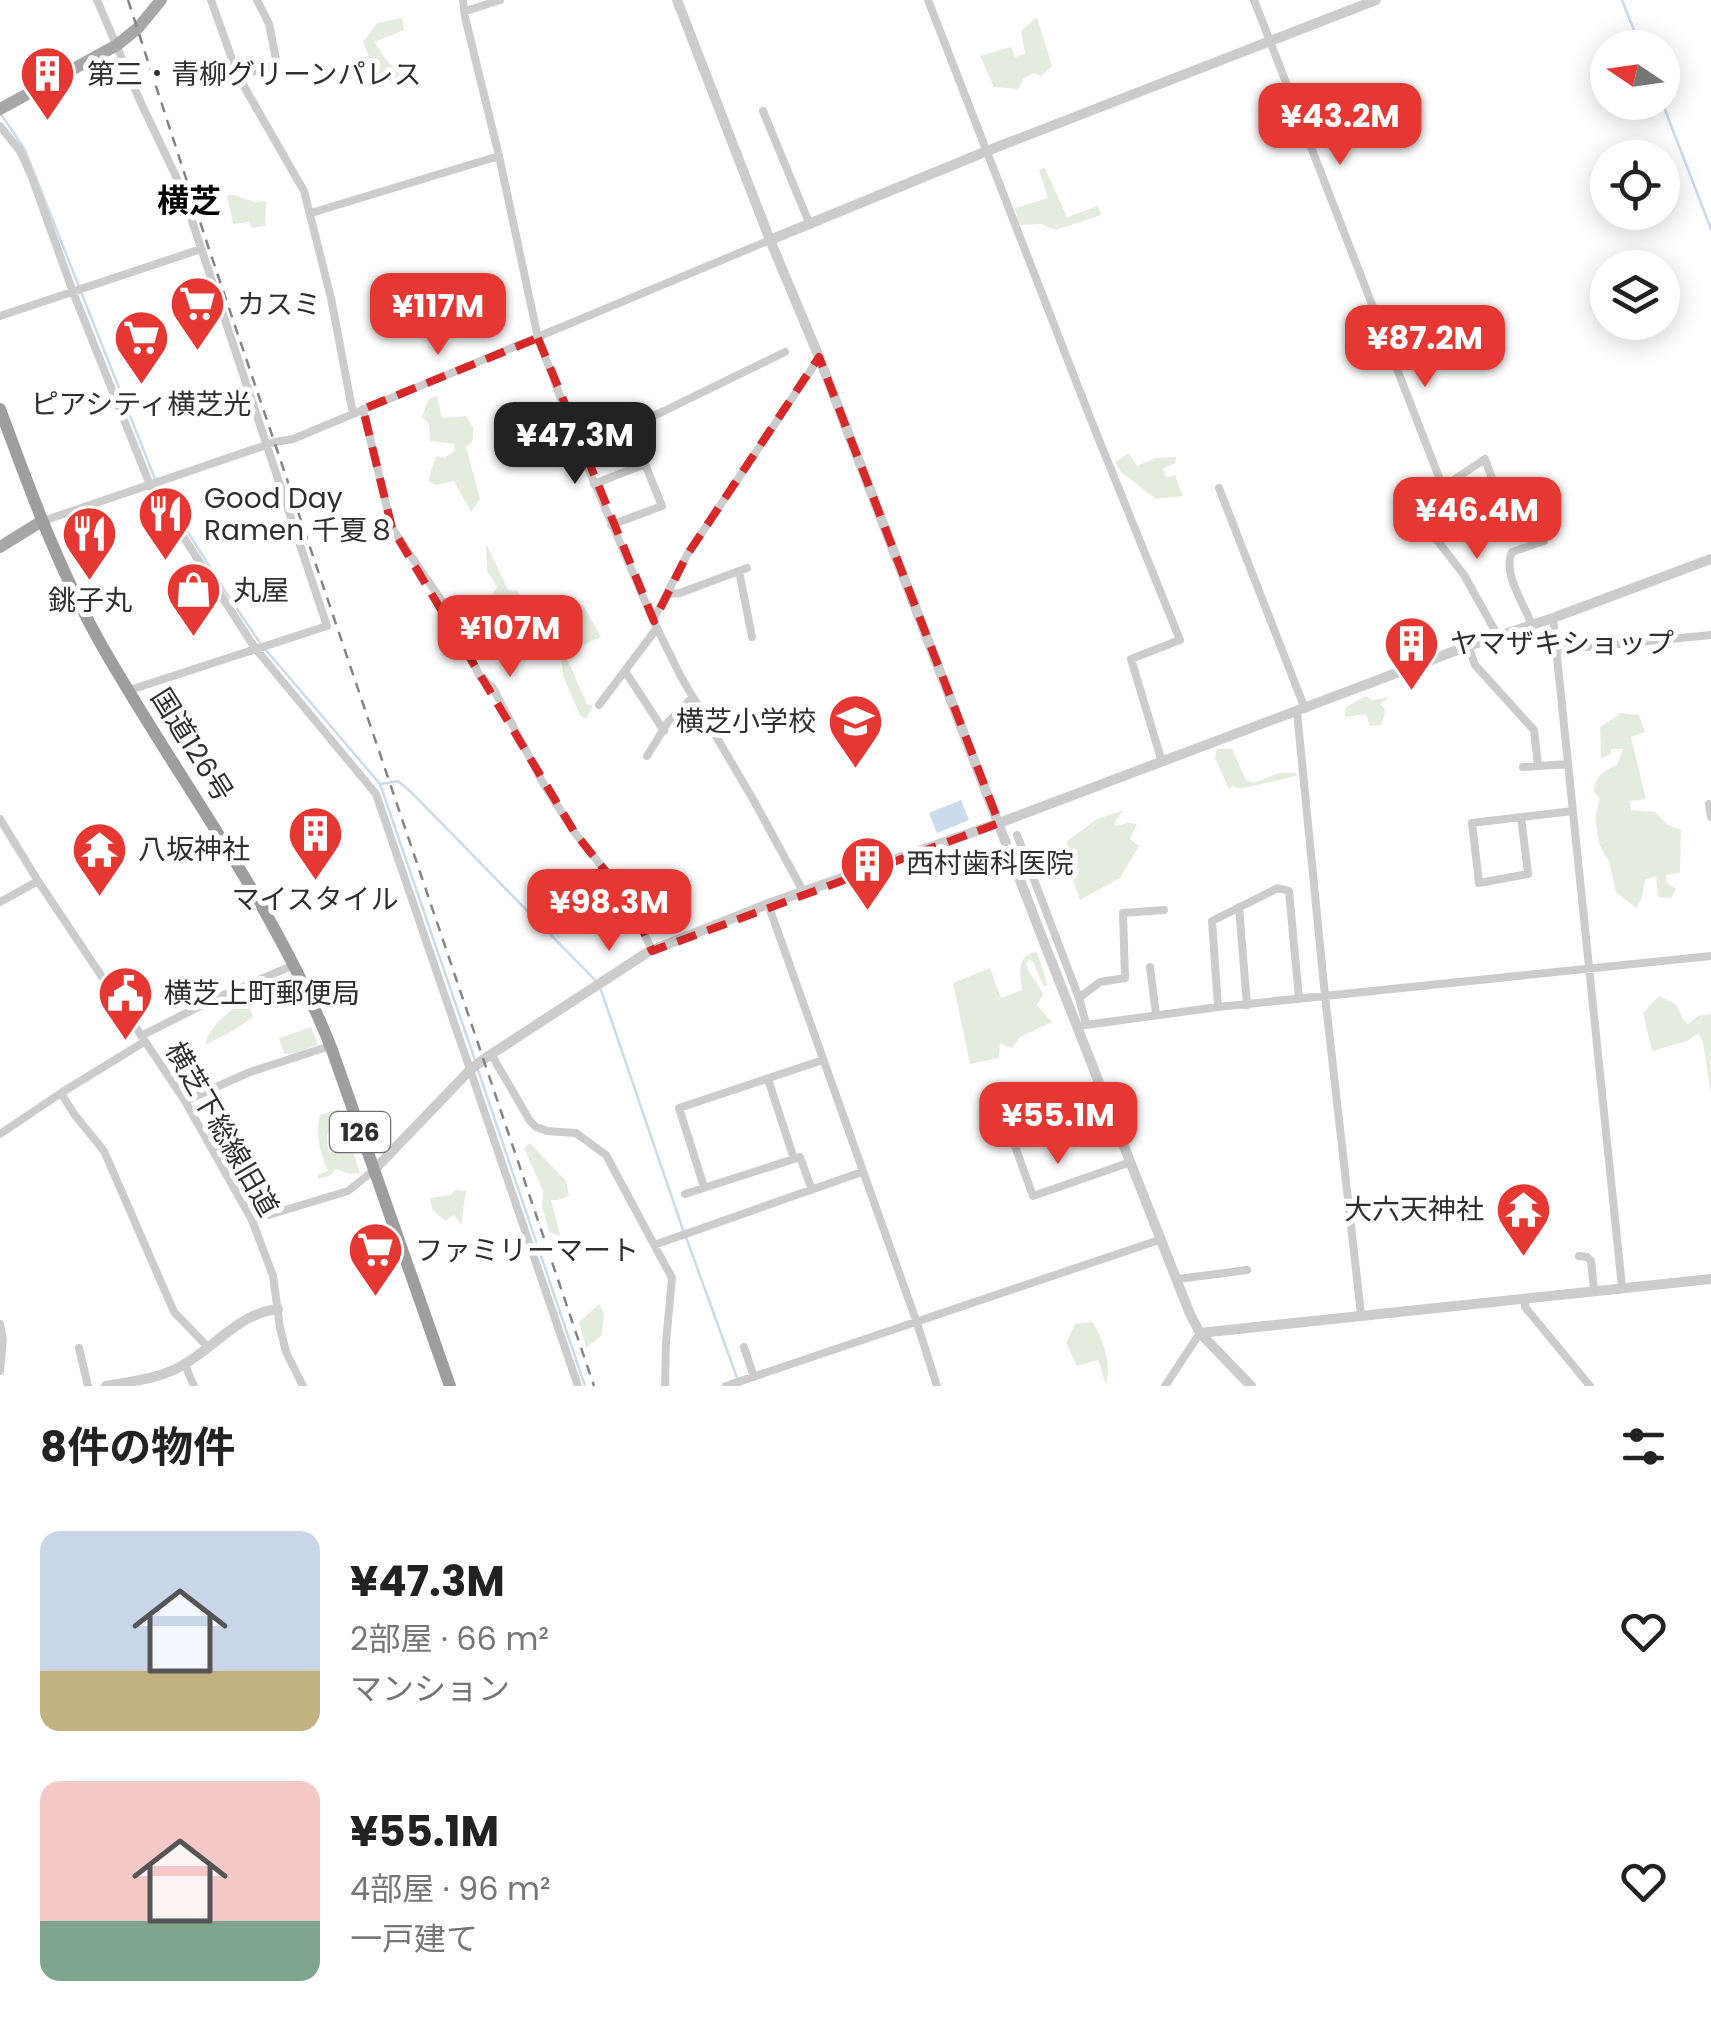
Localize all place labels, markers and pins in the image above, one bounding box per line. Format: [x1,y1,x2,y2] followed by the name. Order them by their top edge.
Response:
[18,44,78,123] building icon: 第三・青柳グリーンパレス
[87,55,422,94] place label: 第三・青柳グリーンパレス
[1259,83,1421,168] pin: ¥43.2M
[368,273,508,358] pin: ¥117M
[168,274,228,353] supermarket icon: カスミ
[237,285,321,324] place label: カスミ
[1344,305,1506,390] pin: ¥87.2M
[111,308,171,387] supermarket icon: ピアシティ横芝光
[30,385,252,424] place label: ピアシティ横芝光
[494,402,656,487] pin: ¥47.3M
[1396,477,1558,562] pin: ¥46.4M
[204,479,396,550] place label: Good Day Ramen 千夏８
[135,484,195,563] restaurant icon: Good Day Ramen 千夏８
[60,504,120,583] restaurant icon: 銚子丸
[164,560,224,639] shop icon: 丸屋
[233,571,289,610] place label: 丸屋
[48,581,132,620] place label: 銚子丸
[440,595,580,680] pin: ¥107M
[1381,613,1441,692] building icon: ヤマザキショップ
[1450,624,1674,663] place label: ヤマザキショップ
[825,691,885,770] school or university icon: 横芝小学校
[676,702,816,741] place label: 横芝小学校
[285,803,345,882] building icon: マイスタイル
[69,819,129,898] temple icon: 八坂神社
[138,830,250,869] place label: 八坂神社
[837,833,897,912] building icon: 西村歯科医院
[906,844,1074,883] place label: 西村歯科医院
[528,869,690,954] pin: ¥98.3M
[231,880,399,919] place label: マイスタイル
[95,963,155,1042] public building icon: 横芝上町郵便局
[164,974,360,1013] place label: 横芝上町郵便局
[977,1082,1139,1167] pin: ¥55.1M
[1493,1179,1553,1258] temple icon: 大六天神社
[1344,1190,1484,1229] place label: 大六天神社
[346,1220,406,1299] supermarket icon: ファミリーマート
[415,1231,639,1270] place label: ファミリーマート

